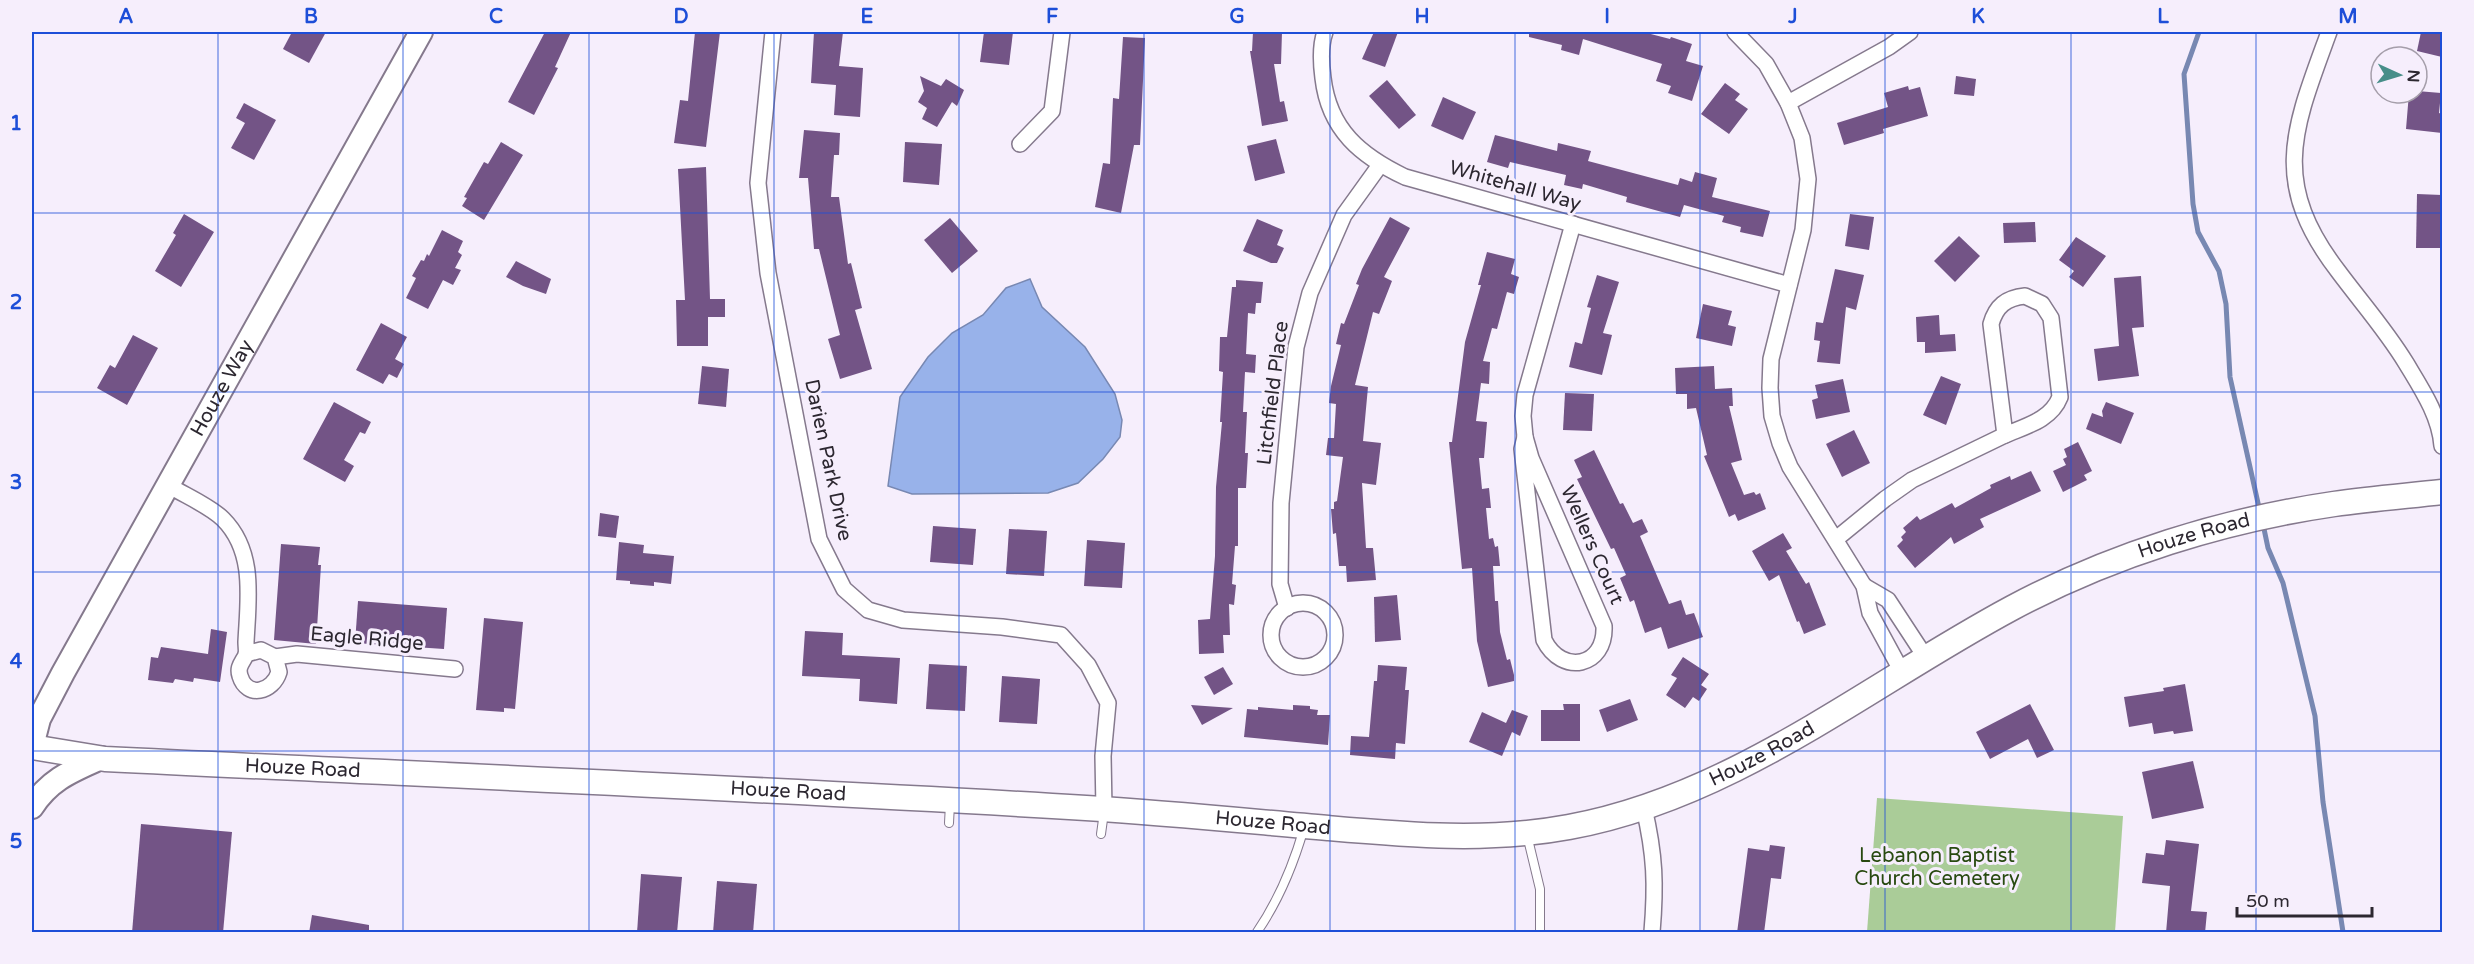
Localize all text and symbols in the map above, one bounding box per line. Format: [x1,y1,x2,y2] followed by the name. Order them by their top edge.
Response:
[119,5,134,29] text: A
[304,5,318,29] text: B
[489,5,503,29] text: C
[673,5,689,29] text: D
[861,5,874,29] text: E
[1046,5,1058,29] text: F
[1229,5,1245,29] text: G
[1414,5,1430,29] text: H
[1604,5,1610,29] text: I
[1787,5,1798,29] text: J
[1971,5,1985,29] text: K
[2157,5,2169,29] text: L
[2338,5,2358,29] text: M
[2369,45,2429,105] north arrow
[2403,69,2423,83] text: N
[10,112,22,136] text: 1
[1446,156,1584,216] street label: Whitehall Way
[10,291,22,315] text: 2
[1252,320,1294,466] street label: Litchfield Place
[186,335,259,441] street label: Houze Way
[799,377,857,543] street label: Darien Park Drive
[10,471,22,495] text: 3
[1555,482,1629,608] street label: Wellers Court
[2135,508,2253,564] street label: Houze Road
[309,622,425,656] street label: Eagle Ridge
[10,650,23,674] text: 4
[1705,716,1819,792] street label: Houze Road
[244,754,361,783] street label: Houze Road
[730,777,847,806] street label: Houze Road
[1214,806,1332,840] street label: Houze Road
[10,830,22,854] text: 5
[1854,844,2020,891] park label: Lebanon Baptist Church Cemetery
[2237,880,2372,918] scale bar
[2246,890,2290,912] text: 50 m

